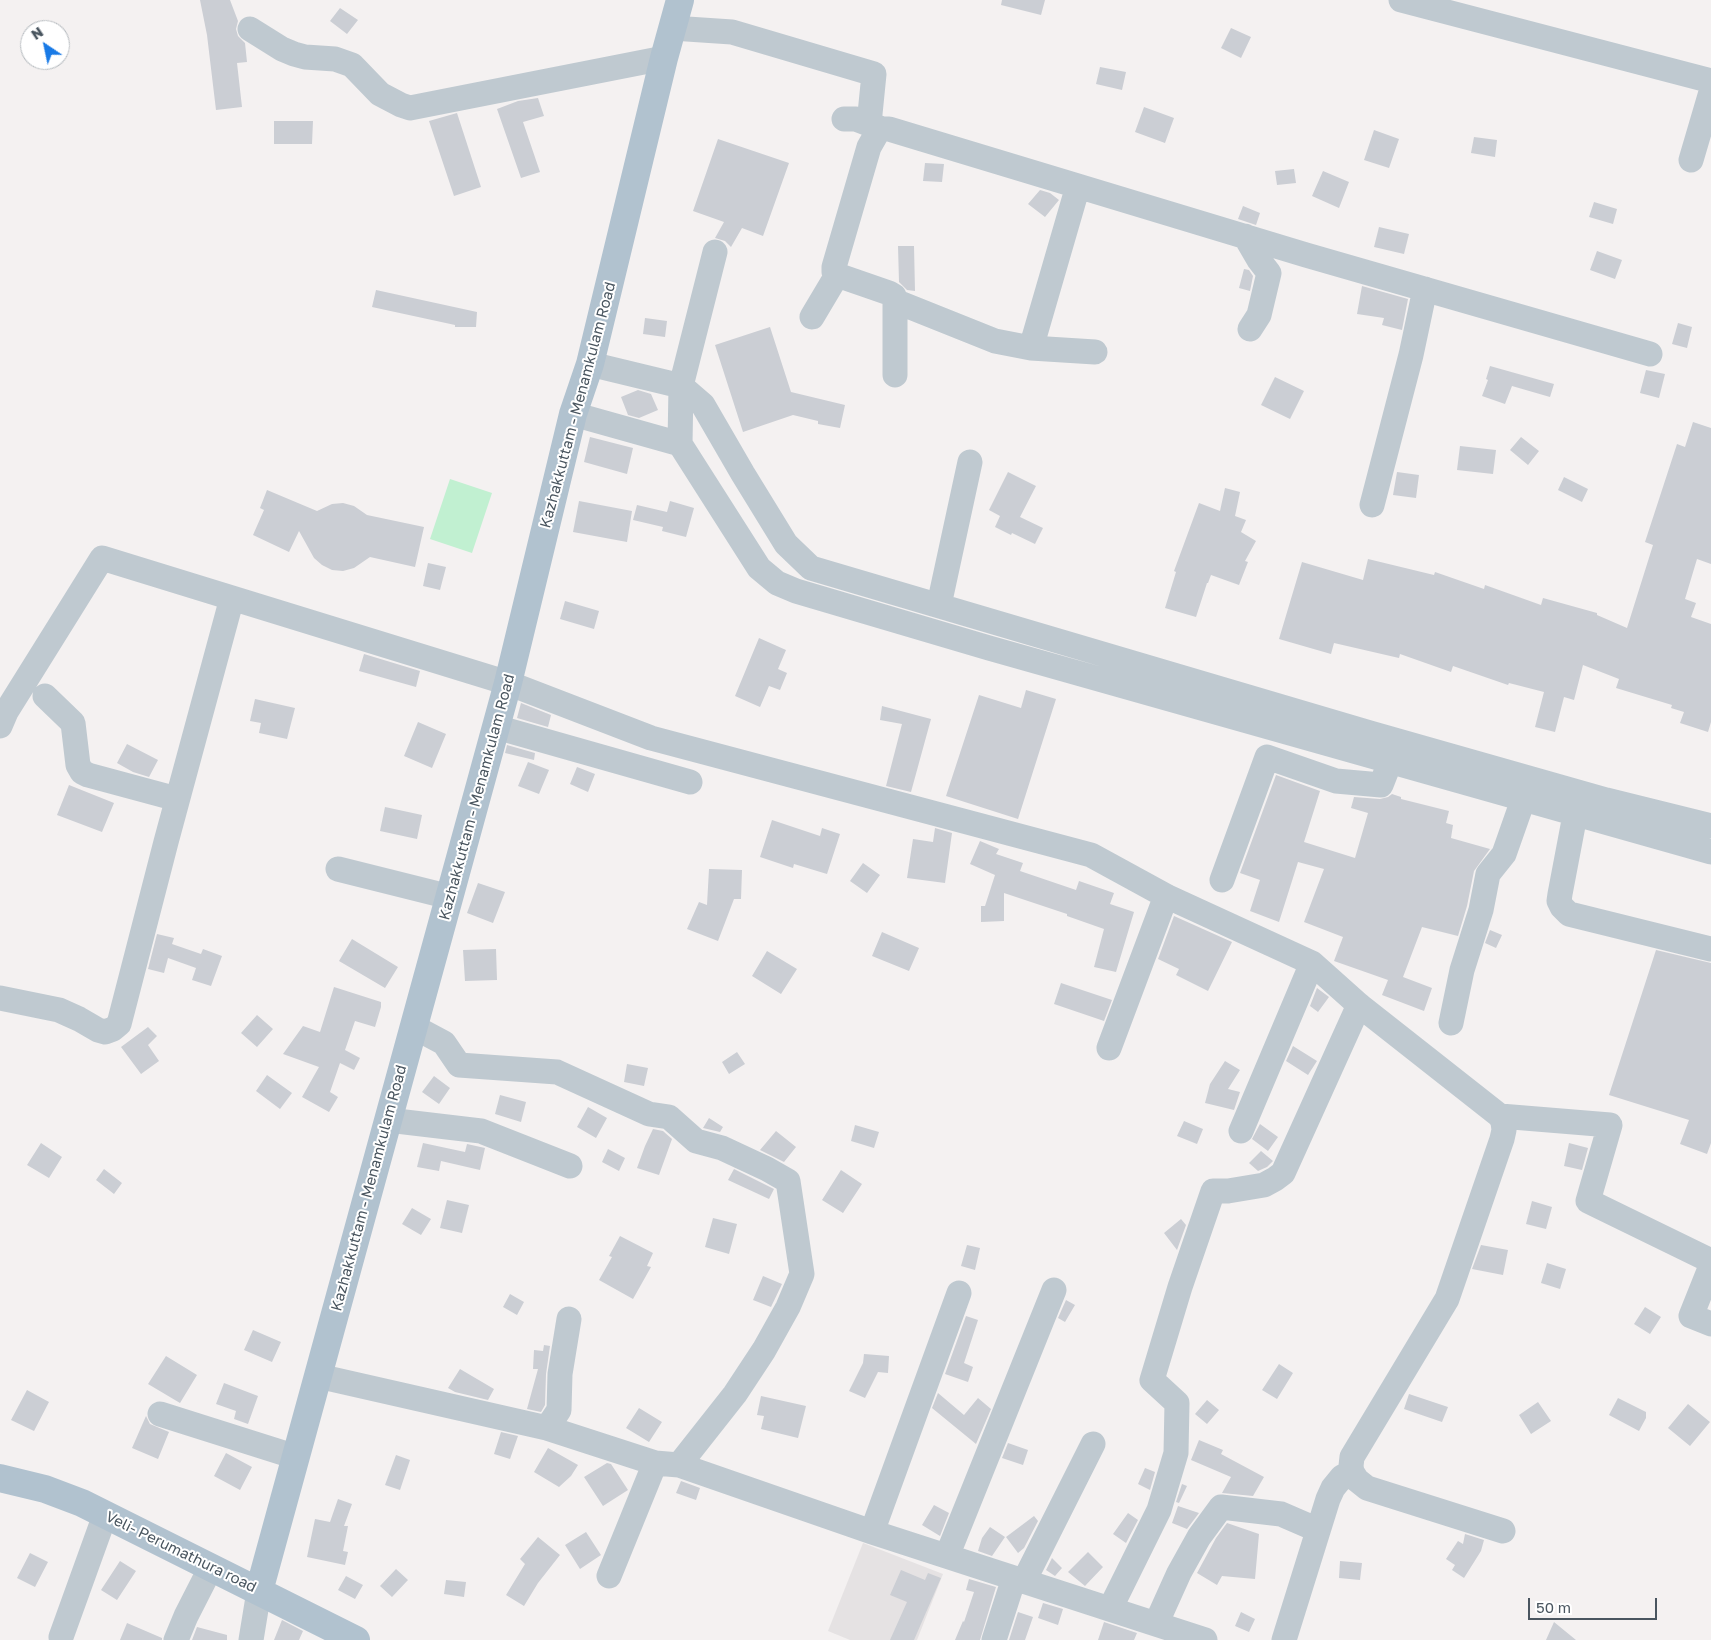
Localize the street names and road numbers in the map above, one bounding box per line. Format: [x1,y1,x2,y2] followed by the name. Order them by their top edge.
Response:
[536,280,620,530] street label: Kazhakkuttam - Menamkulam Road
[435,672,519,922] street label: Kazhakkuttam - Menamkulam Road
[327,1063,411,1313] street label: Kazhakkuttam - Menamkulam Road
[103,1508,259,1596] street label: Veli- Perumathura road

